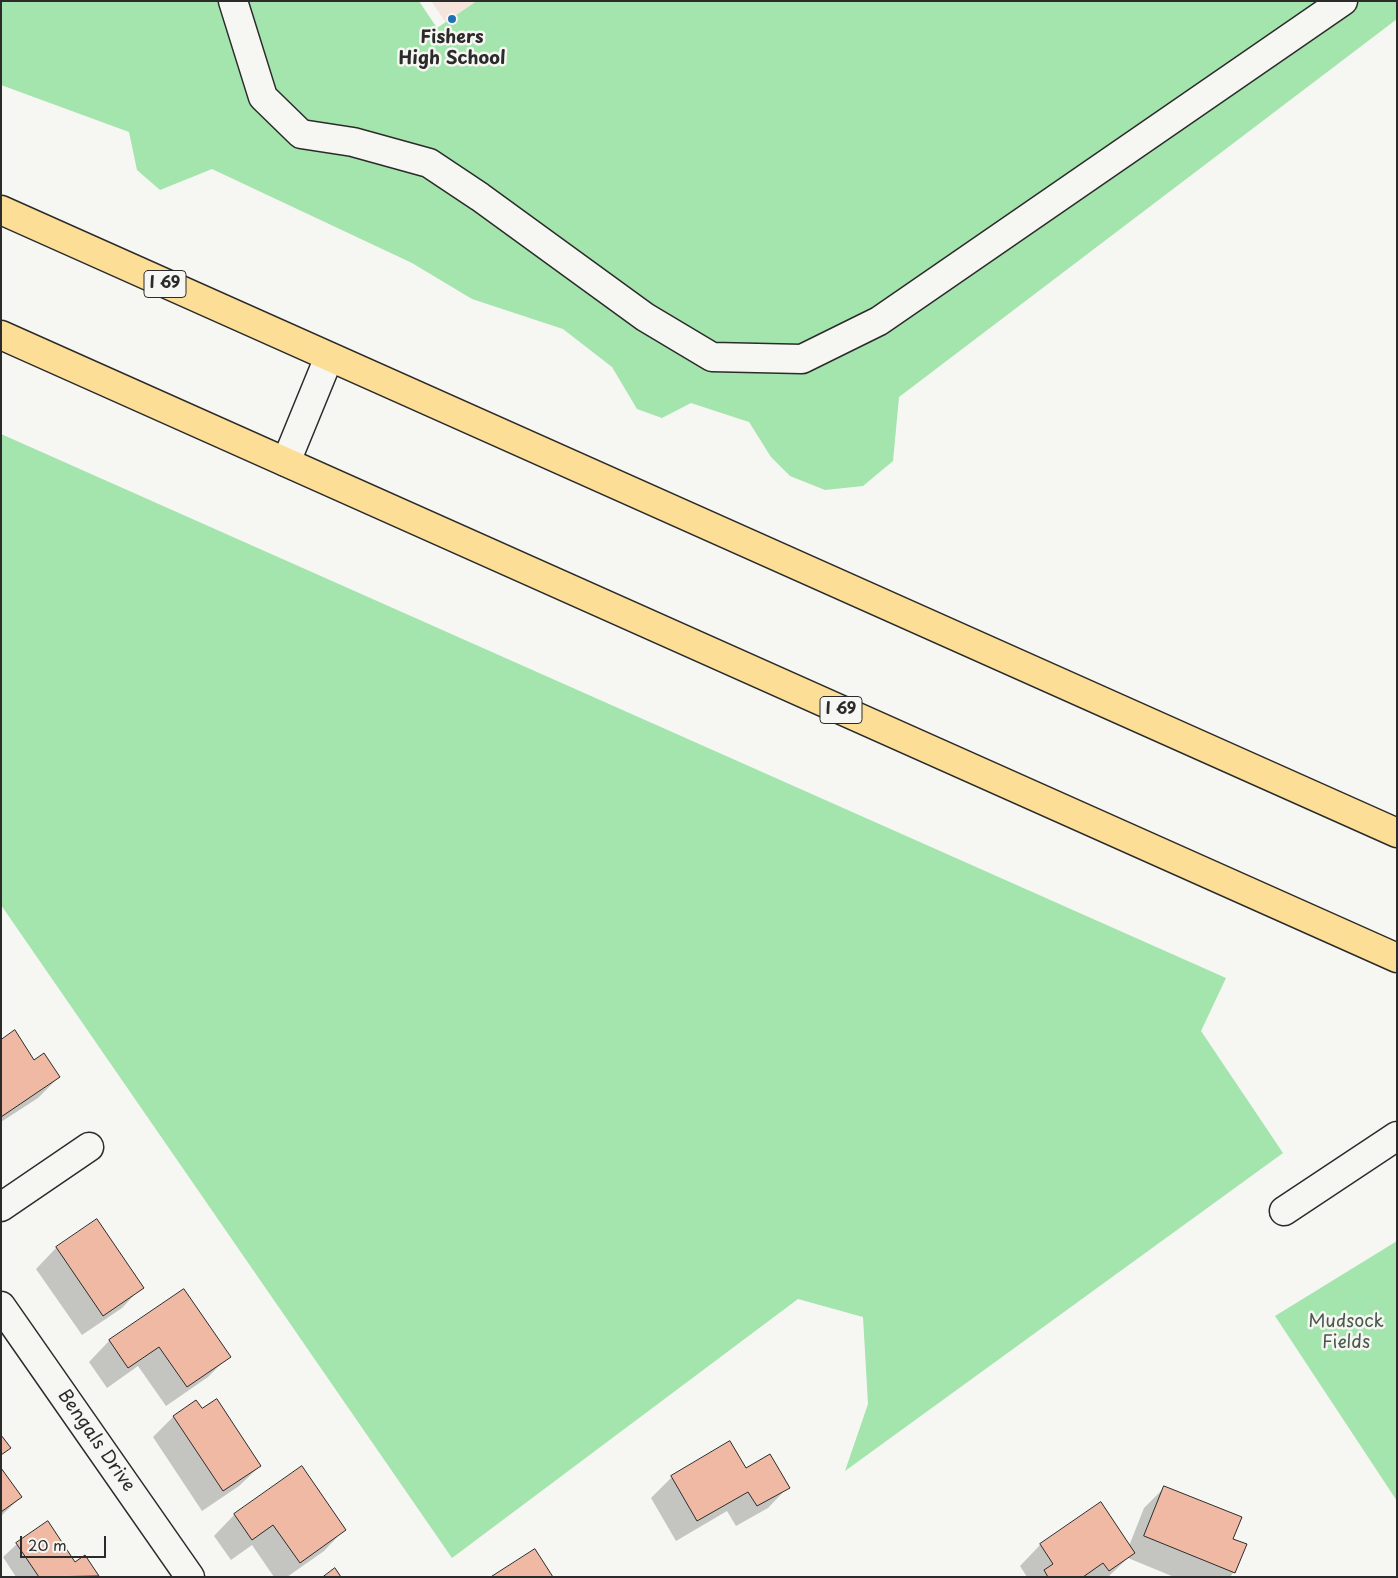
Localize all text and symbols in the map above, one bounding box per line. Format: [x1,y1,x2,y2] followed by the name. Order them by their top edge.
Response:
[446,13,458,25] marker: Fishers High School
[398,27,506,70] place label: Fishers High School
[144,270,186,298] road number: I 69
[820,696,862,724] road number: I 69
[1308,1311,1384,1354] park label: Mudsock Fields
[53,1386,139,1496] street label: Bengals Drive
[22,1526,109,1558] scale bar
[28,1533,67,1556] text: 20 m

